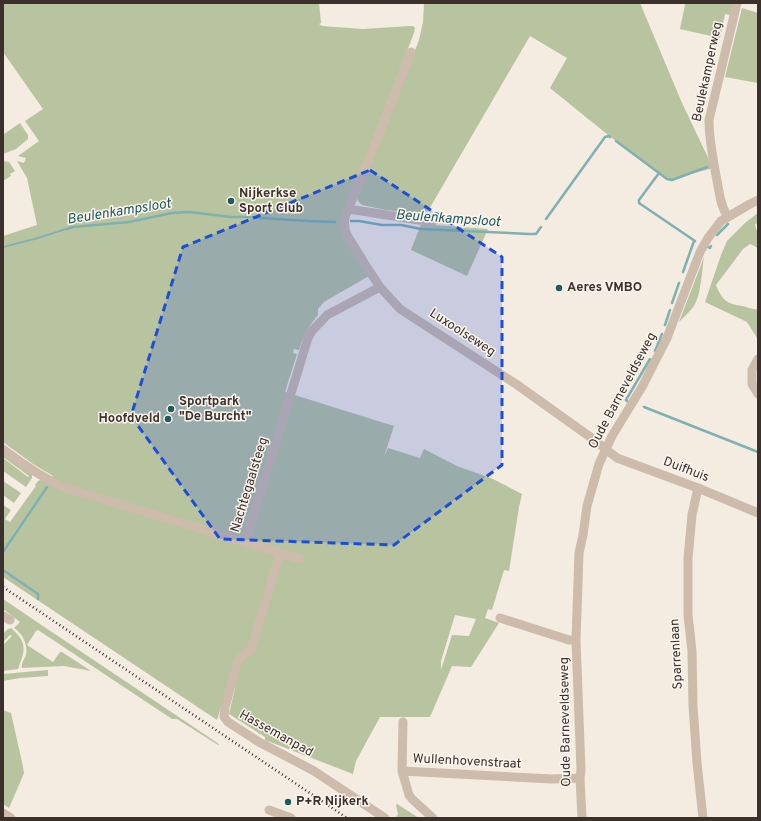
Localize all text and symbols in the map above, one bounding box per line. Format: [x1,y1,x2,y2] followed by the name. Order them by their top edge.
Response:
[690,21,726,123] street label: Beulekamperweg
[239,186,303,217] place label: Nijkerkse Sport Club
[66,195,173,229] water label: Beulenkampsloot
[226,196,236,206] marker: Nijkerkse Sport Club
[395,207,502,231] water label: Beulenkampsloot
[567,280,642,296] place label: Aeres VMBO
[554,283,564,293] marker: Aeres VMBO
[426,306,498,360] street label: Luxoolseweg
[585,330,661,452] street label: Oude Barneveldseweg
[179,394,252,425] place label: Sportpark "De Burcht"
[166,404,176,414] marker: Sportpark "De Burcht"
[98,411,160,427] place label: Hoofdveld
[163,414,173,424] marker: Hoofdveld
[228,436,272,534] street label: Nachtegaalsteeg
[661,454,711,486] street label: Duifhuis
[667,618,687,690] street label: Sparrenlaan
[557,657,575,787] street label: Oude Barneveldseweg
[236,707,316,761] street label: Hassemanpad
[412,751,522,773] street label: Wullenhovenstraat
[296,794,369,810] place label: P+R Nijkerk
[283,797,293,807] marker: P+R Nijkerk

